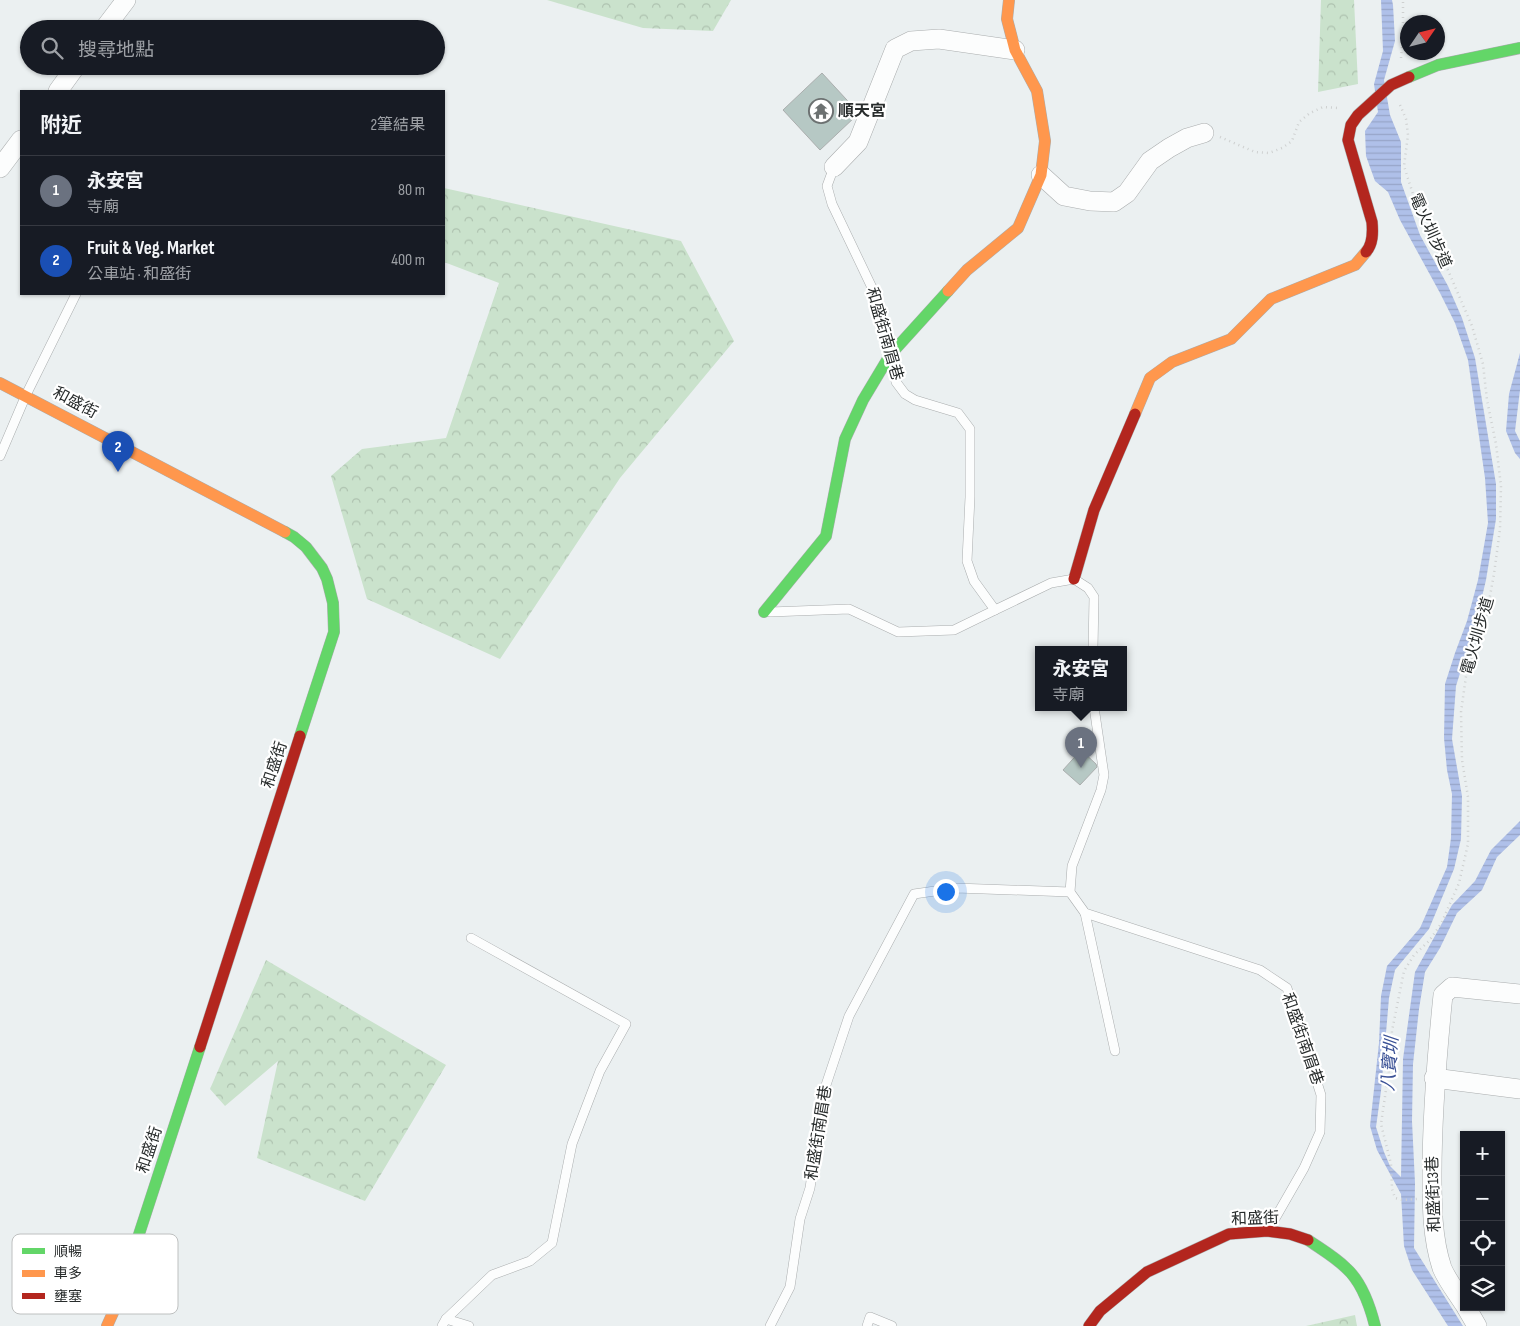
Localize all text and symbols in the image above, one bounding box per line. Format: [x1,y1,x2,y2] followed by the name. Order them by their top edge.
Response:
[1400,15,1445,60] north arrow
[20,20,445,75] search box
[38,34,66,62] icon: search
[78,39,154,62] text: 搜尋地點
[808,98,834,124] temple icon: 順天宮
[838,102,886,121] place label: 順天宮
[40,113,82,138] text: 附近
[370,116,425,135] text: 2筆結果
[87,170,144,193] text: 永安宮
[53,181,59,200] text: 1
[398,181,425,200] text: 80 m
[1405,191,1455,271] street label: 電火圳步道
[87,198,119,217] text: 寺廟
[87,237,215,260] text: Fruit & Veg. Market
[52,251,60,270] text: 2
[391,251,425,270] text: 400 m
[87,265,191,284] text: 公車站 · 和盛街
[862,285,906,383] street label: 和盛街南眉巷
[49,383,101,423] street label: 和盛街
[102,431,134,472] pin: 2
[1458,595,1498,677] street label: 電火圳步道
[1035,646,1127,711] popup
[1052,658,1110,681] text: 永安宮
[1052,686,1085,705] text: 寺廟
[1065,727,1097,768] pin: 1
[259,739,291,791] street label: 和盛街
[933,879,959,905] your location
[1277,991,1327,1087] street label: 和盛街南眉巷
[1377,1033,1403,1092] water label: 八寶圳
[802,1084,836,1182] street label: 和盛街南眉巷
[134,1124,166,1176] street label: 和盛街
[1460,1131,1505,1311] map controls
[1460,1131,1505,1176] button: +
[1423,1156,1445,1232] street label: 和盛街13巷
[1460,1176,1505,1221] button: −
[1231,1209,1279,1229] street label: 和盛街
[1460,1221,1505,1266] button: locate
[12,1234,178,1314] legend
[54,1243,82,1260] text: 順暢
[54,1265,82,1282] text: 車多
[1460,1266,1505,1311] button: layers
[54,1288,82,1305] text: 壅塞

